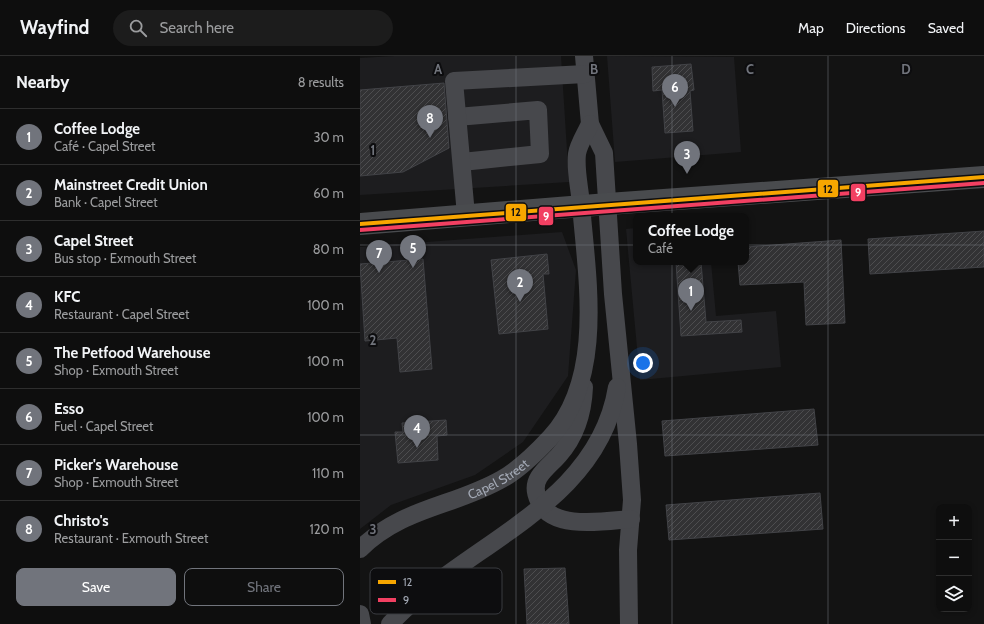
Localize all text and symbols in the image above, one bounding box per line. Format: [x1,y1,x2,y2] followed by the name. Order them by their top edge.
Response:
[113,10,393,46] search box
[20,16,89,39] text: Wayfind
[127,17,149,39] icon: search
[159,19,234,37] text: Search here
[798,19,824,37] text: Map
[846,19,906,37] text: Directions
[928,19,964,37] text: Saved
[434,61,443,77] text: A
[590,61,598,77] text: B
[746,61,754,77] text: C
[901,61,911,77] text: D
[16,72,69,92] text: Nearby
[298,74,344,90] text: 8 results
[662,74,688,107] pin: 6
[417,105,443,138] pin: 8
[54,120,140,138] text: Coffee Lodge
[27,129,31,145] text: 1
[314,129,344,145] text: 30 m
[54,138,156,154] text: Café · Capel Street
[674,141,700,174] pin: 3
[371,142,375,158] text: 1
[54,176,208,194] text: Mainstreet Credit Union
[817,179,839,198] line badge: 12
[823,182,833,196] text: 12
[850,183,866,202] line badge: 9
[26,185,32,201] text: 2
[313,185,344,201] text: 60 m
[855,185,861,199] text: 9
[54,194,158,210] text: Bank · Capel Street
[505,203,527,222] line badge: 12
[511,205,521,219] text: 12
[538,206,554,226] line badge: 9
[543,209,549,223] text: 9
[633,213,749,265] popup
[648,222,734,240] text: Coffee Lodge
[54,232,133,250] text: Capel Street
[400,235,426,268] pin: 5
[366,240,392,273] pin: 7
[648,240,673,256] text: Café
[25,241,33,257] text: 3
[313,241,344,257] text: 80 m
[54,250,196,266] text: Bus stop · Exmouth Street
[507,269,533,302] pin: 2
[678,278,704,311] pin: 1
[54,288,80,306] text: KFC
[25,297,33,313] text: 4
[307,297,344,313] text: 100 m
[54,306,189,322] text: Restaurant · Capel Street
[370,332,377,348] text: 2
[54,344,210,362] text: The Petfood Warehouse
[26,353,32,369] text: 5
[307,353,344,369] text: 100 m
[633,353,653,373] your location
[54,362,178,378] text: Shop · Exmouth Street
[54,400,84,418] text: Esso
[25,409,33,425] text: 6
[307,409,344,425] text: 100 m
[404,415,430,448] pin: 4
[54,418,153,434] text: Fuel · Capel Street
[465,455,532,502] street label: Capel Street
[54,456,178,474] text: Picker's Warehouse
[26,465,32,481] text: 7
[312,465,344,481] text: 110 m
[54,474,178,490] text: Shop · Exmouth Street
[936,504,972,612] map controls
[936,504,972,540] button: +
[54,512,109,530] text: Christo's
[25,521,33,537] text: 8
[310,521,344,537] text: 120 m
[369,521,377,537] text: 3
[54,530,208,546] text: Restaurant · Exmouth Street
[936,540,972,576] button: −
[16,568,176,606] button: Save
[184,568,344,606] button: Share
[370,568,502,614] legend
[403,575,413,589] text: 12
[936,576,972,612] button: layers
[403,593,409,607] text: 9

